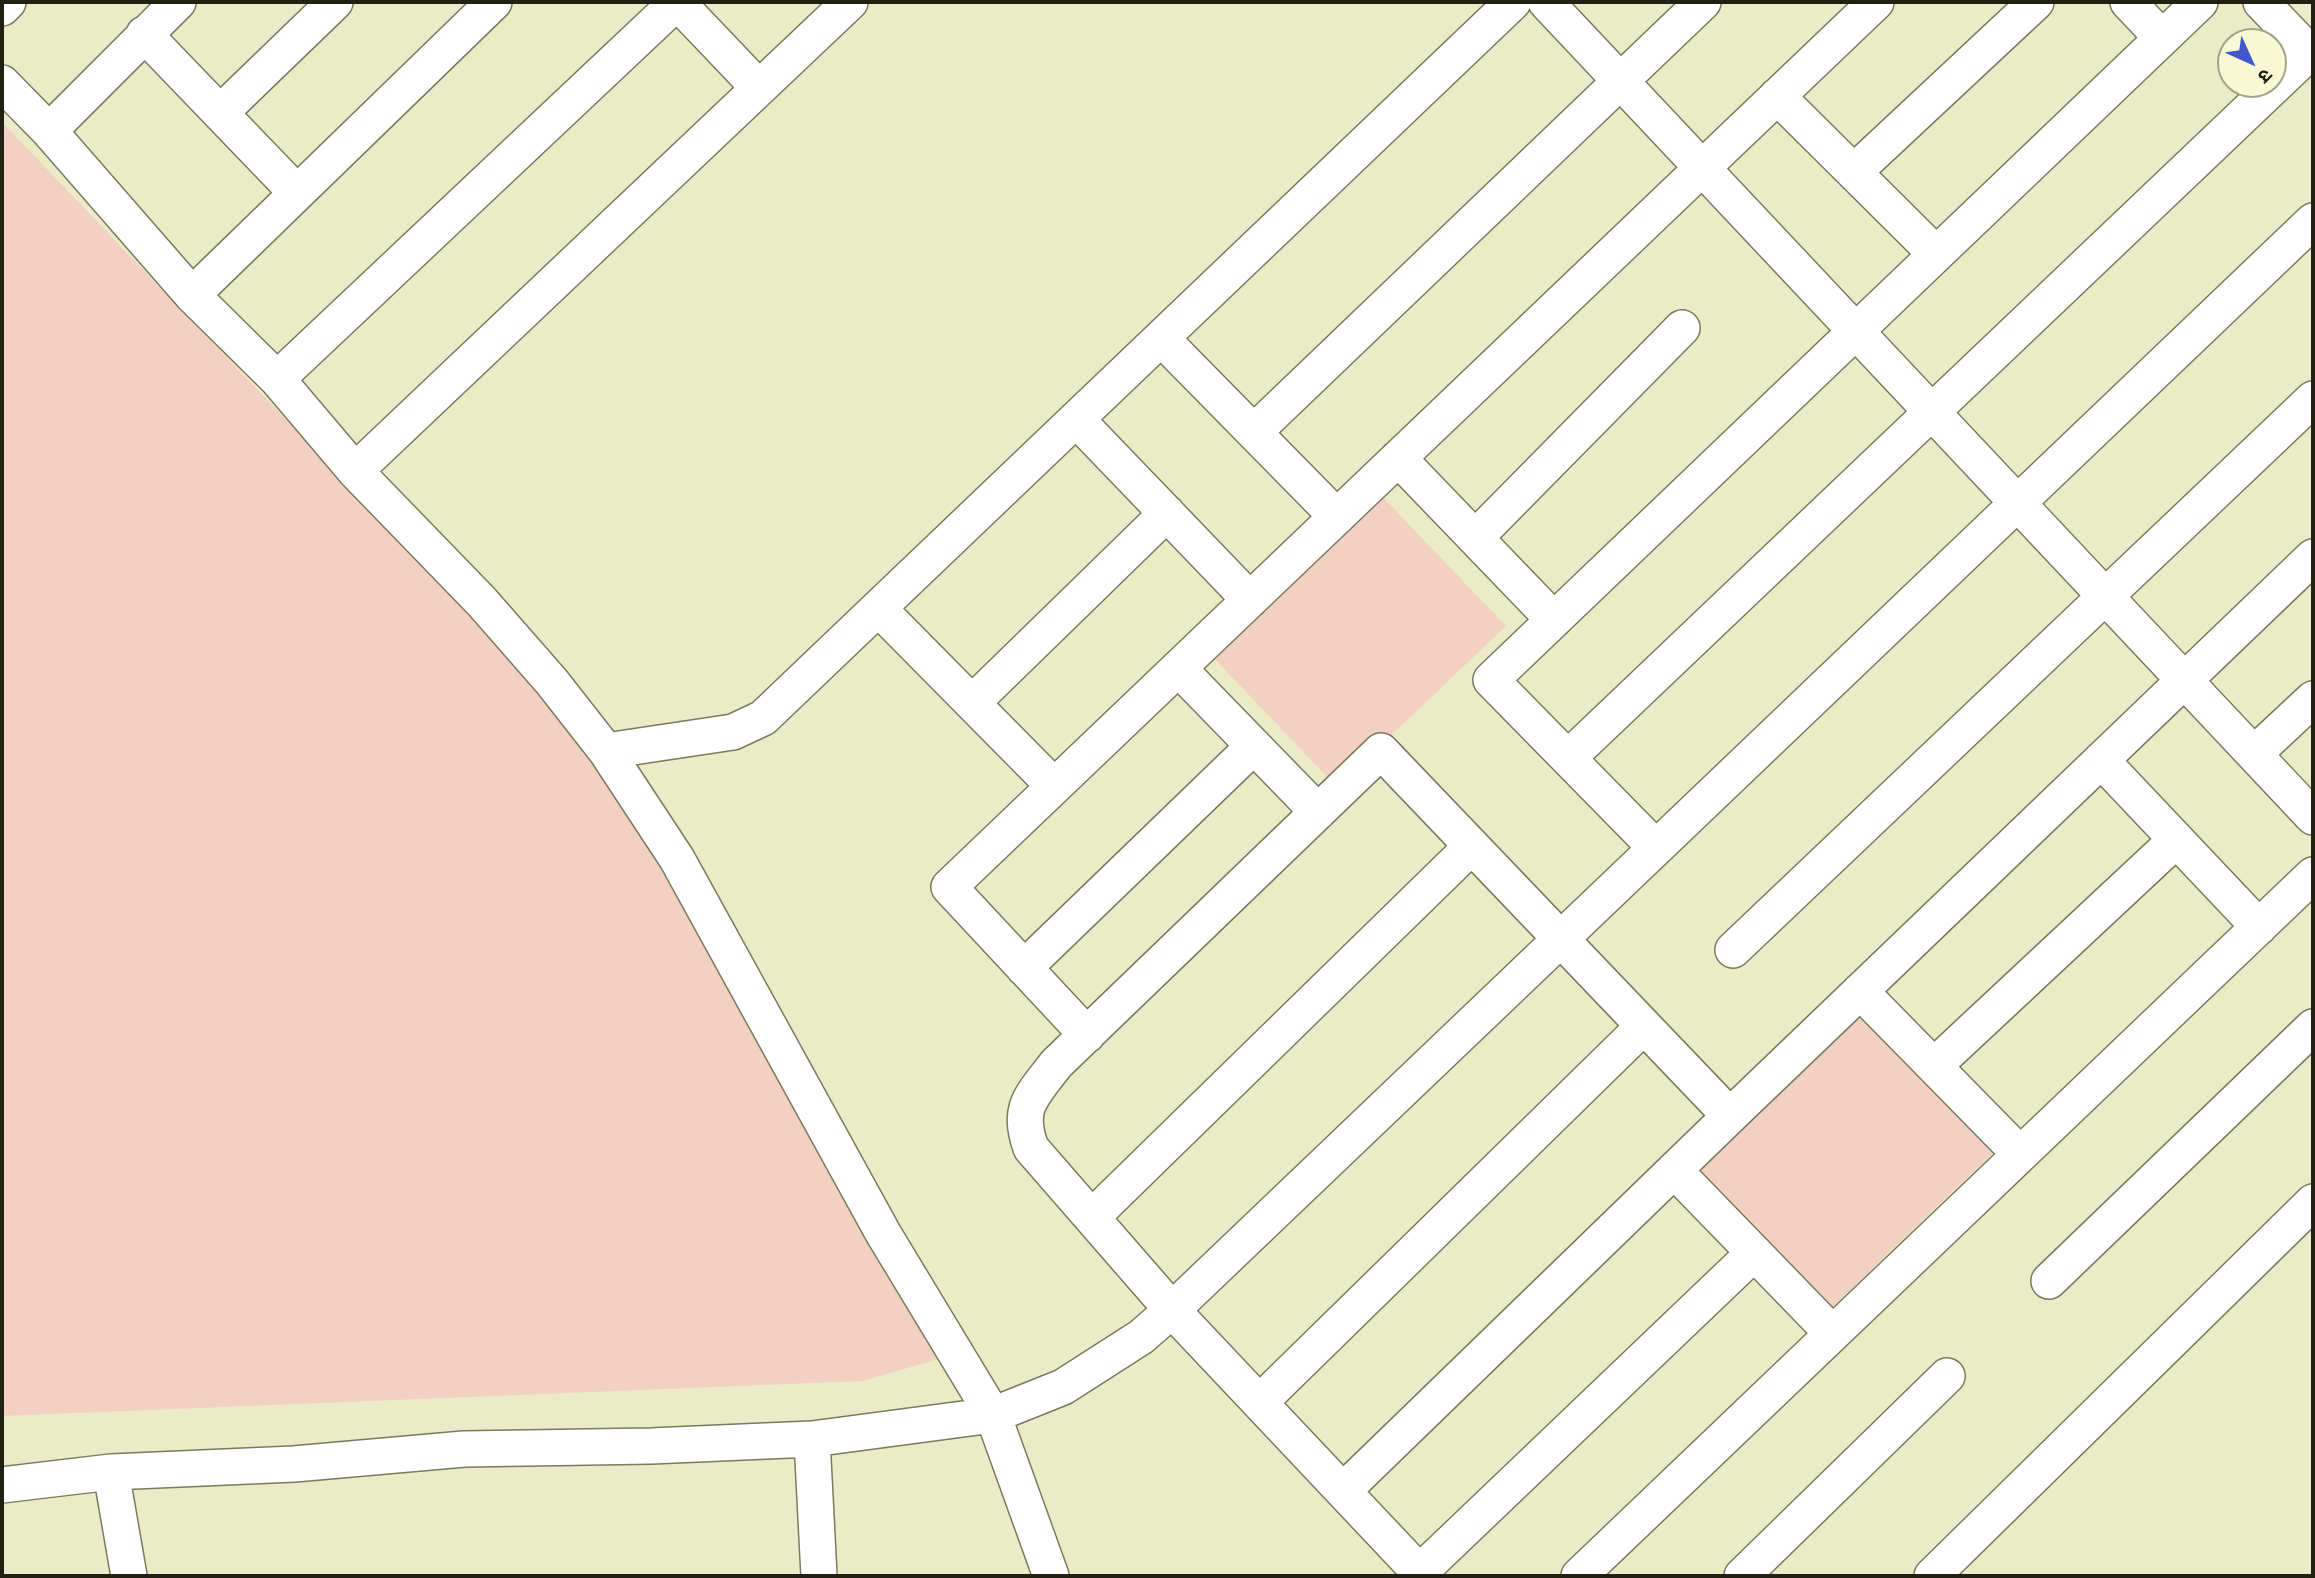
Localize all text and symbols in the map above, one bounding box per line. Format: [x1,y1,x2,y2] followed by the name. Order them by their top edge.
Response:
[2217,28,2287,98] north arrow
[2253,64,2278,89] text: उ

